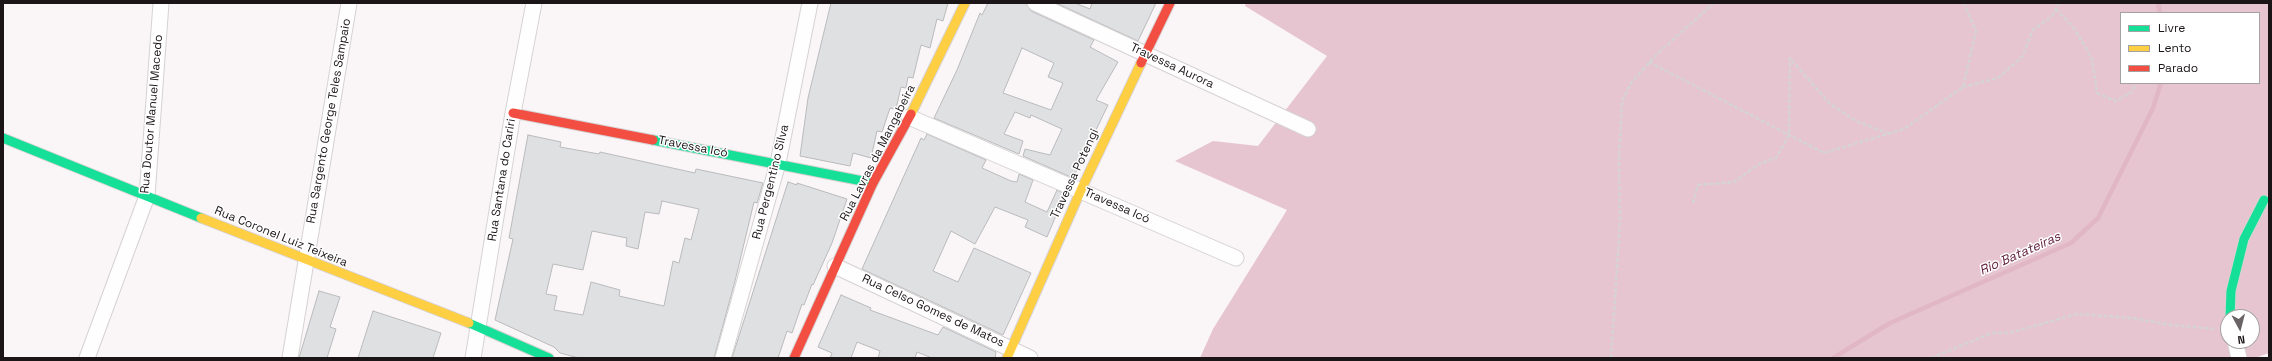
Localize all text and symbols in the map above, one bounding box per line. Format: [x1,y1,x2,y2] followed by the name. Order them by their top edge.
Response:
[2120,12,2260,84] legend
[304,17,354,225] street label: Rua Sargento George Teles Sampaio
[2158,20,2185,36] text: Livre
[138,34,166,194] street label: Rua Doutor Manuel Macedo
[1128,40,1216,92] street label: Travessa Aurora
[2158,40,2192,56] text: Lento
[2158,60,2198,76] text: Parado
[837,82,919,224] street label: Rua Lavras da Mangabeira
[485,118,519,242] street label: Rua Santana do Cariri
[750,123,792,241] street label: Rua Pergentino Silva
[1048,127,1102,221] street label: Travessa Potengi
[657,133,729,161] street label: Travessa Icó
[1082,185,1152,227] street label: Travessa Icó
[212,204,350,270] street label: Rua Coronel Luiz Teixeira
[1977,229,2063,279] water label: Rio Batateiras
[859,272,1007,350] street label: Rua Celso Gomes de Matos
[2220,309,2260,349] north arrow
[2237,333,2246,347] text: N

